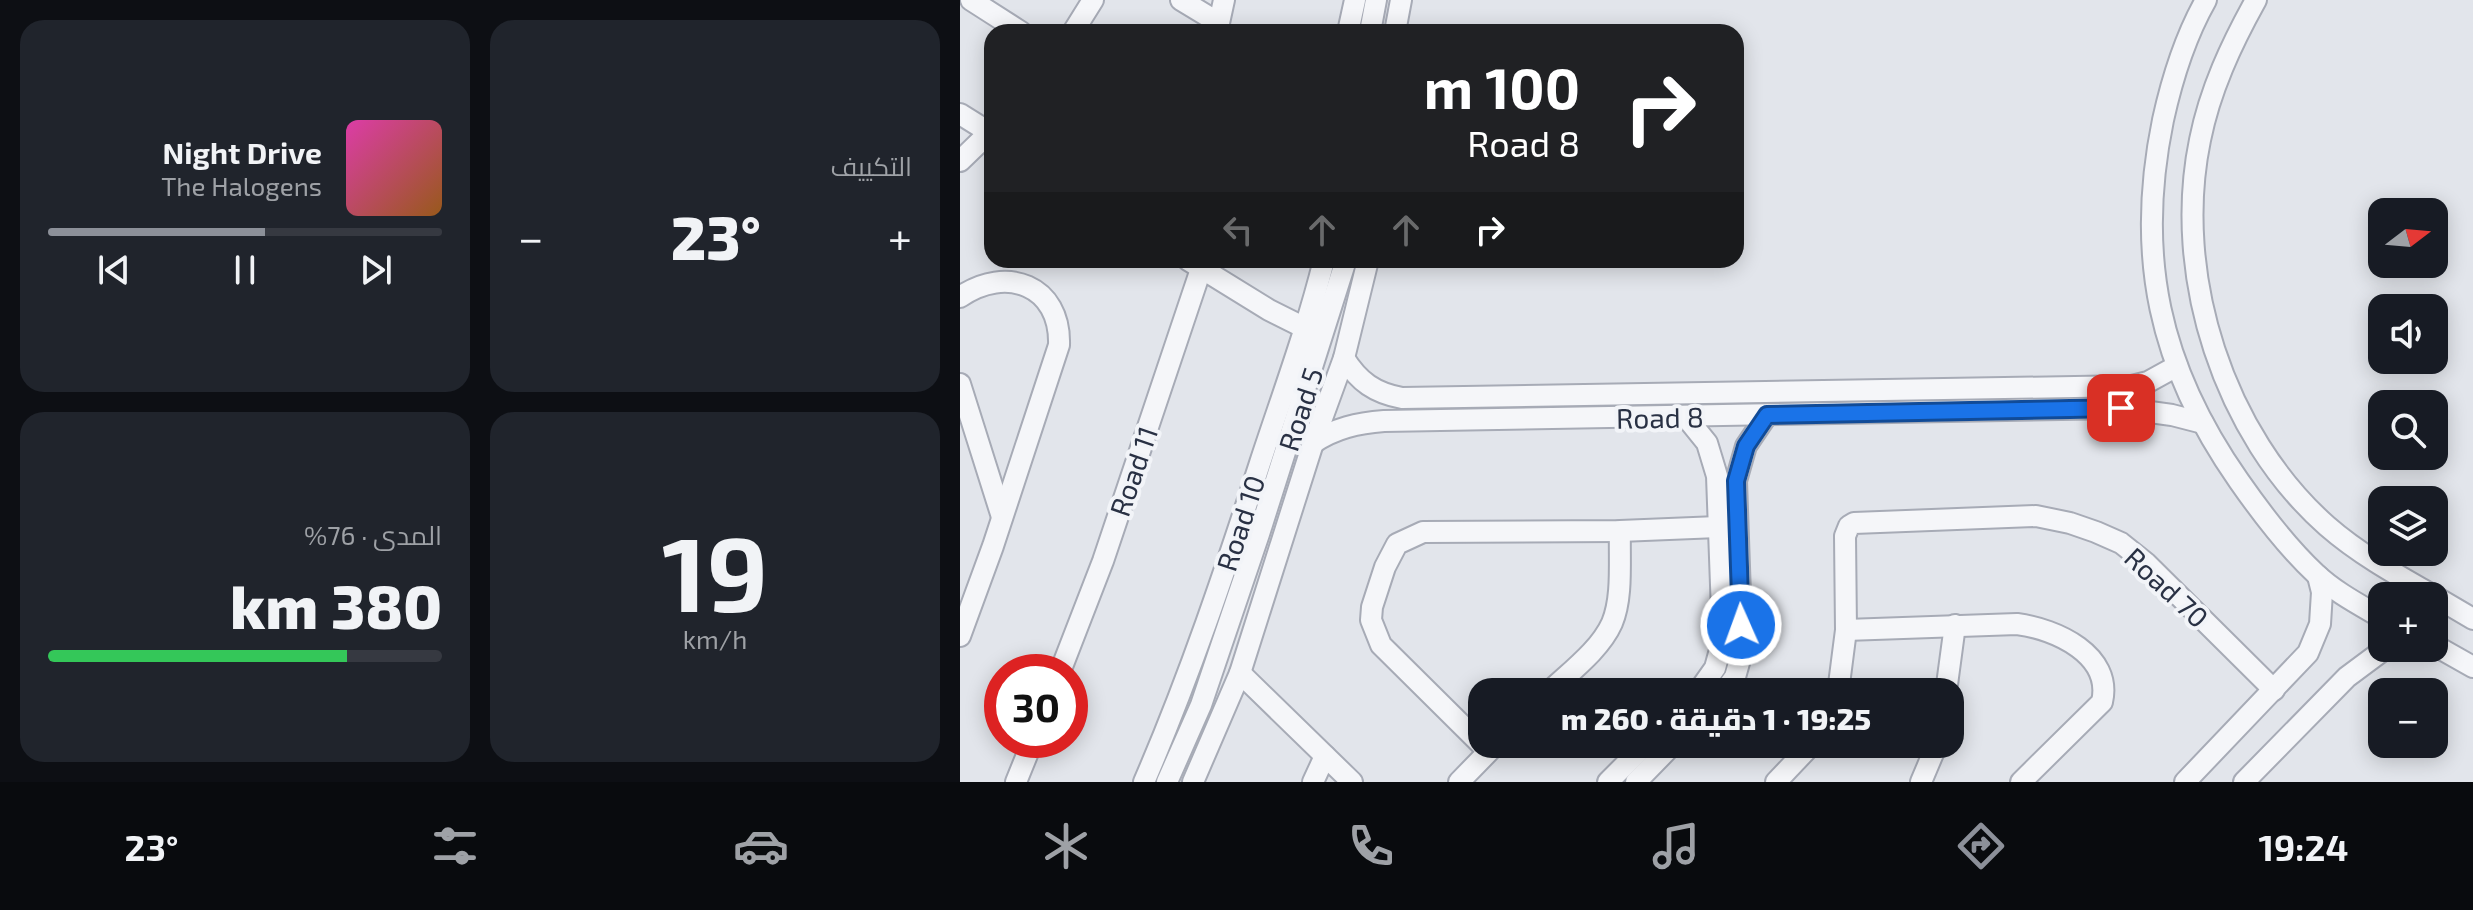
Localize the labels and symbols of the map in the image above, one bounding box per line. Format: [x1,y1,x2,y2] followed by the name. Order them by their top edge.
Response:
[2368,198,2448,278] north arrow
[1271,363,1329,455] street label: Road 5
[2087,374,2155,442] pin
[1616,399,1704,435] street label: Road 8
[1102,421,1164,521] street label: Road 11
[1209,471,1271,575] street label: Road 10
[2118,540,2216,634] street label: Road 70
[1699,583,1783,667] position arrow
[984,654,1088,758] speed limit sign: 30

